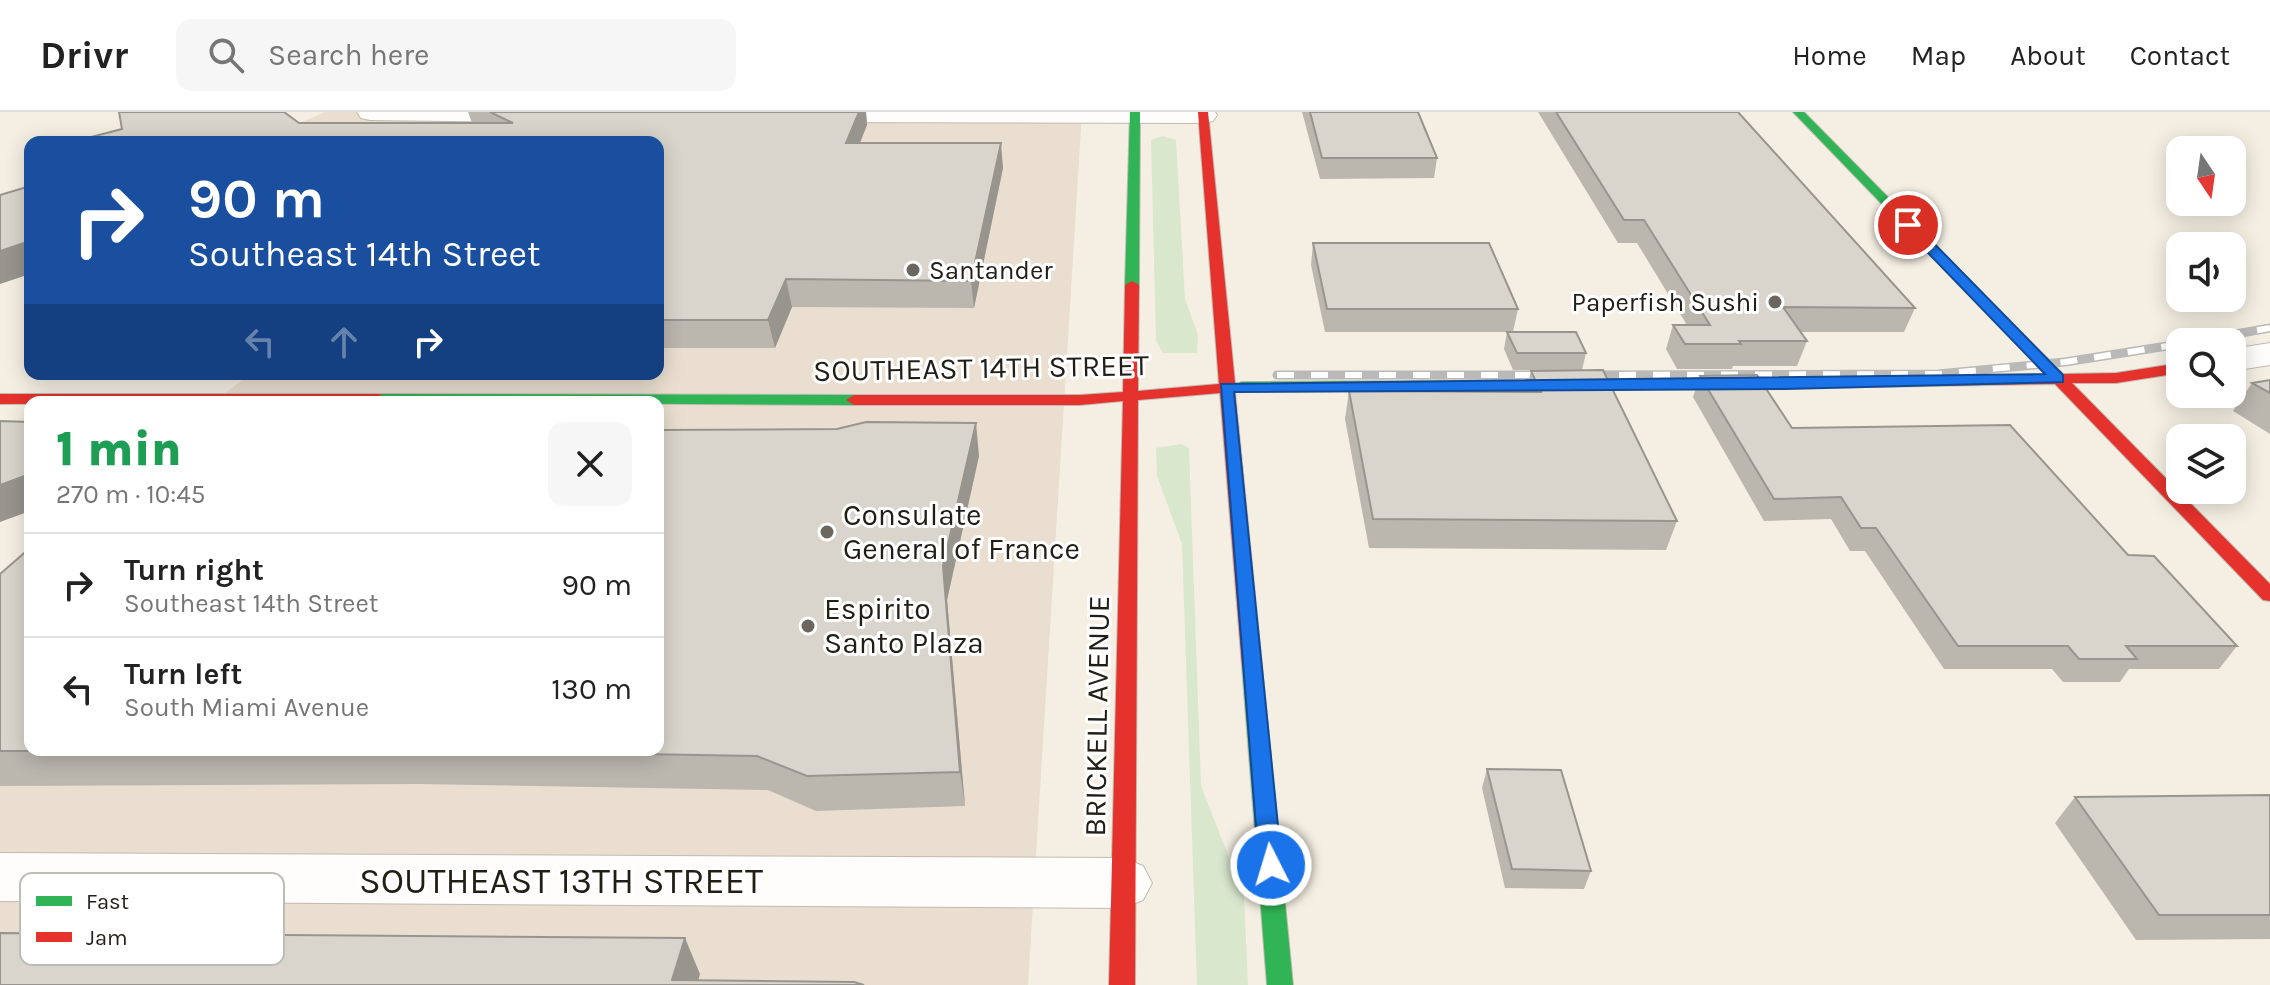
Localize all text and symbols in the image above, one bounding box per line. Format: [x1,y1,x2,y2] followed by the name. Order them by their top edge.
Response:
[176,19,736,91] search box
[40,33,128,78] text: Drivr
[204,33,248,77] icon: search
[268,37,429,73] text: Search here
[1792,39,1867,72] text: Home
[1911,39,1966,72] text: Map
[2010,39,2086,72] text: About
[2130,39,2230,72] text: Contact
[2166,136,2246,216] north arrow
[2166,136,2246,504] map controls
[188,166,325,231] text: 90 m
[56,168,160,272] icon: right
[1874,191,1942,259] pin
[1886,203,1930,247] icon: arrive
[2166,232,2246,312] button: sound
[188,233,540,275] text: Southeast 14th Street
[929,255,1053,286] place label: Santander
[904,261,922,279] marker: Santander
[1572,287,1759,318] place label: Paperfish Sushi
[1766,293,1784,311] marker: Paperfish Sushi
[238,320,282,364] icon: left
[322,320,366,364] icon: ahead
[406,320,450,364] icon: right
[2166,328,2246,408] button: search
[813,347,1149,389] street label: SOUTHEAST 14TH STREET
[56,421,182,477] text: 1 min
[548,422,632,506] button: close
[2166,424,2246,504] button: layers
[56,479,205,510] text: 270 m · 10:45
[843,497,1080,567] place label: Consulate General of France
[818,523,836,541] marker: Consulate General of France
[124,552,264,588] text: Turn right
[56,563,100,607] icon: right
[562,567,632,603] text: 90 m
[124,588,379,619] text: Southeast 14th Street
[824,591,984,661] place label: Espirito Santo Plaza
[1077,595,1117,837] street label: BRICKELL AVENUE
[799,617,817,635] marker: Espirito Santo Plaza
[124,656,242,692] text: Turn left
[56,667,100,711] icon: left
[551,671,632,707] text: 130 m
[124,692,369,723] text: South Miami Avenue
[1229,823,1313,907] position arrow
[359,860,763,902] street label: SOUTHEAST 13TH STREET
[20,873,284,965] legend
[86,889,129,915] text: Fast
[86,925,128,951] text: Jam

